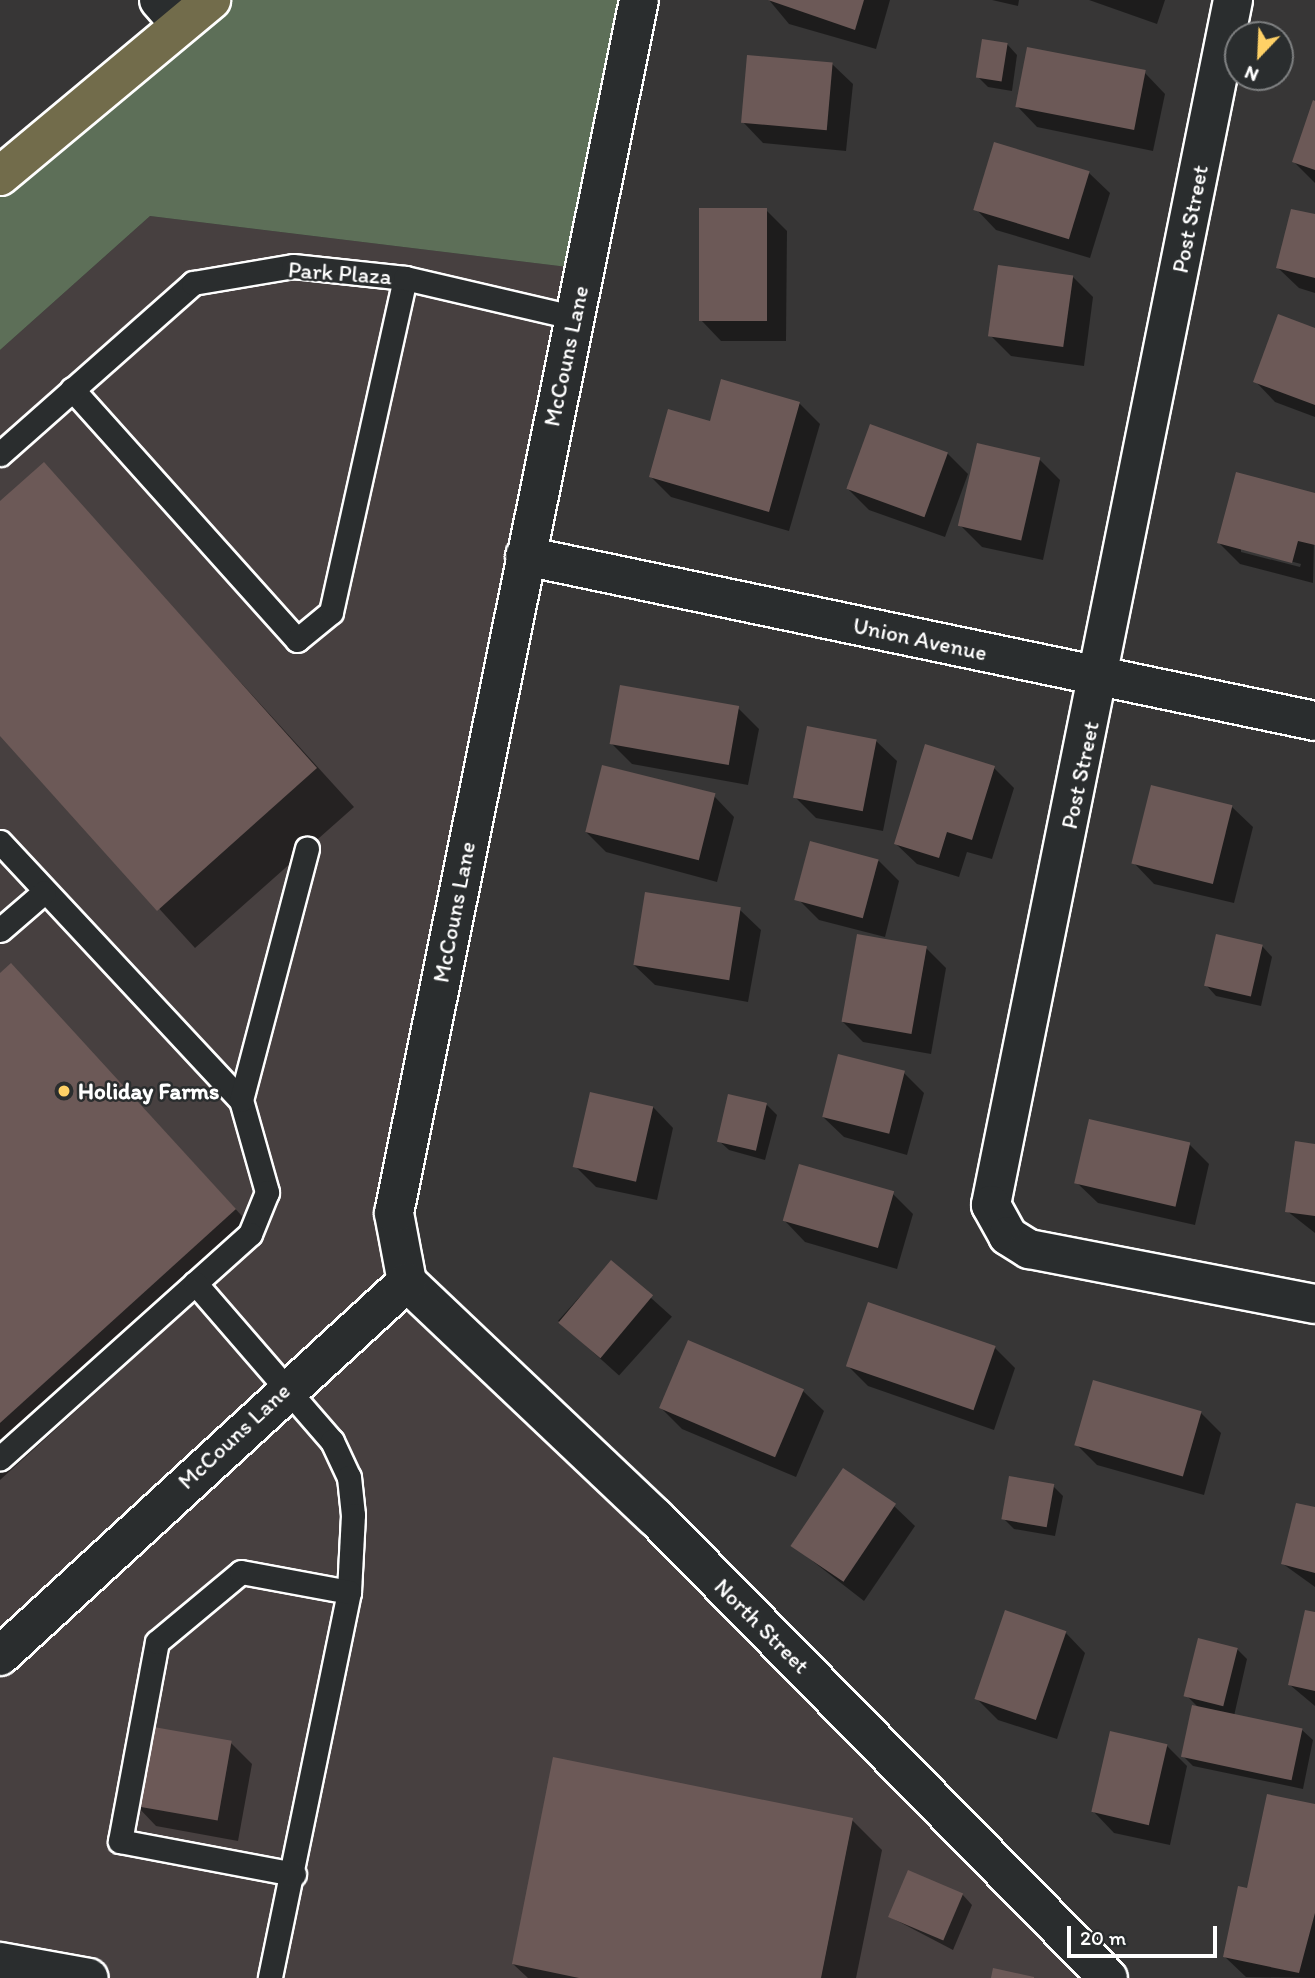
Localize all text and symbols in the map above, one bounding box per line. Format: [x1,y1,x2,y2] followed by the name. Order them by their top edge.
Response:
[1224,21,1294,91] north arrow
[1241,61,1262,87] text: N
[1166,163,1214,275] street label: Post Street
[287,256,393,290] street label: Park Plaza
[538,283,594,429] street label: McCouns Lane
[851,611,989,667] street label: Union Avenue
[1055,719,1105,831] street label: Post Street
[427,839,481,985] street label: McCouns Lane
[78,1077,219,1105] place label: Holiday Farms
[56,1083,72,1099] marker: Holiday Farms
[172,1377,296,1495] street label: McCouns Lane
[709,1573,815,1679] street label: North Street
[1070,1912,1220,1956] scale bar
[1080,1925,1126,1950] text: 20 m

